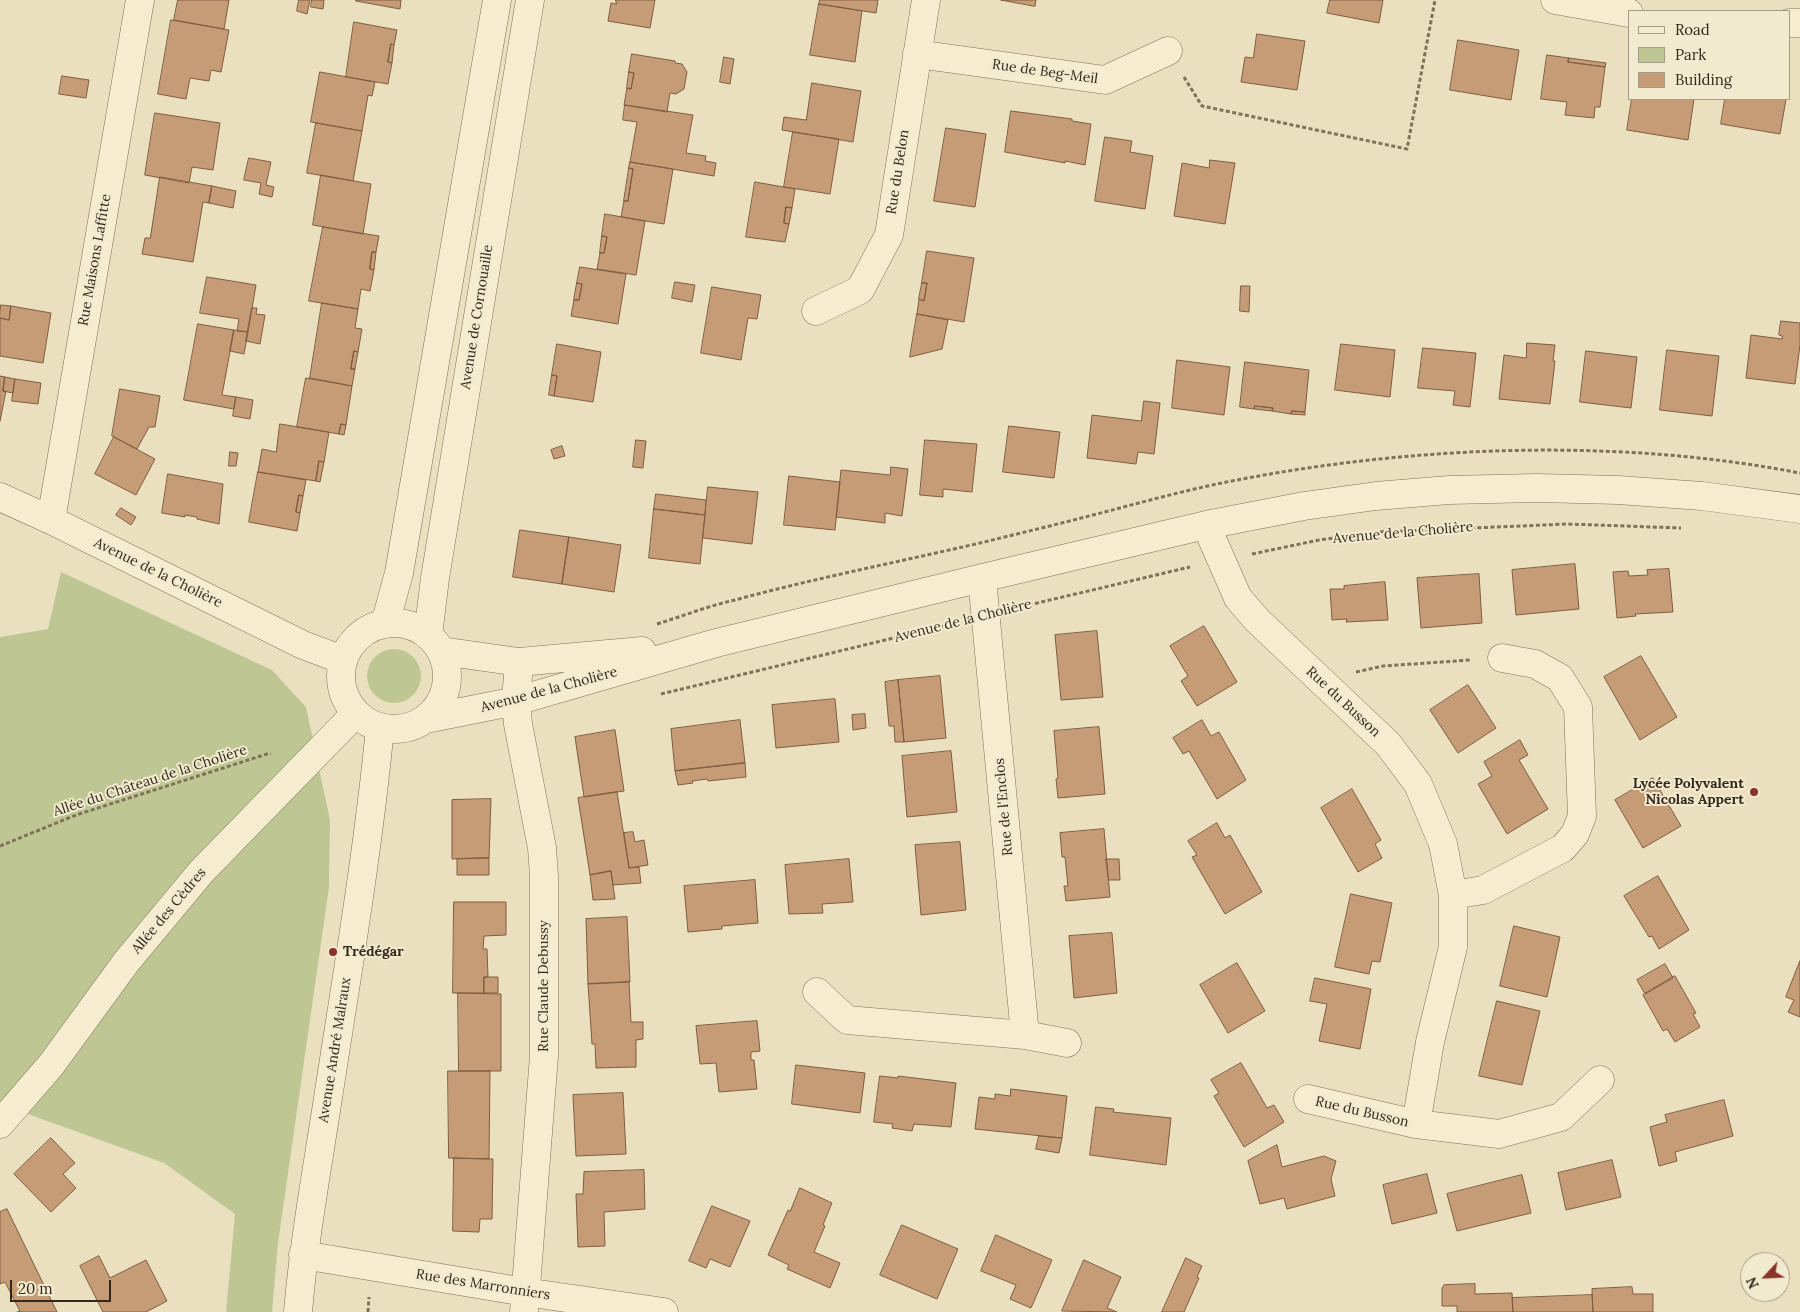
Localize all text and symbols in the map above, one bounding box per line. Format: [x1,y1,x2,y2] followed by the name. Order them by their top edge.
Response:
[1628,10,1790,100] legend
[1675,20,1710,39] text: Road
[1675,45,1706,64] text: Park
[991,56,1099,88] street label: Rue de Beg-Meil
[1675,70,1732,89] text: Building
[883,128,913,216] street label: Rue du Belon
[75,193,115,327] street label: Rue Maisons Laffitte
[457,243,497,391] street label: Avenue de Cornouaille
[1332,518,1474,548] street label: Avenue de la Cholière
[91,535,225,611] street label: Avenue de la Cholière
[893,596,1033,646] street label: Avenue de la Cholière
[1302,663,1384,741] street label: Rue du Busson
[479,664,619,716] street label: Avenue de la Cholière
[51,742,249,820] street label: Allée du Château de la Cholière
[991,757,1017,857] street label: Rue de l'Enclos
[1633,776,1744,809] place label: Lycée Polyvalent Nicolas Appert
[1748,786,1760,798] marker: Lycée Polyvalent Nicolas Appert
[128,865,210,957] street label: Allée des Cèdres
[536,920,552,1052] street label: Rue Claude Debussy
[343,944,404,960] place label: Trédégar
[327,946,339,958] marker: Trédégar
[315,976,355,1124] street label: Avenue André Malraux
[1314,1093,1410,1131] street label: Rue du Busson
[1740,1252,1790,1302] north arrow
[415,1266,551,1304] street label: Rue des Marronniers
[12,1270,114,1302] scale bar
[1742,1274,1763,1292] text: N
[18,1279,53,1298] text: 20 m

